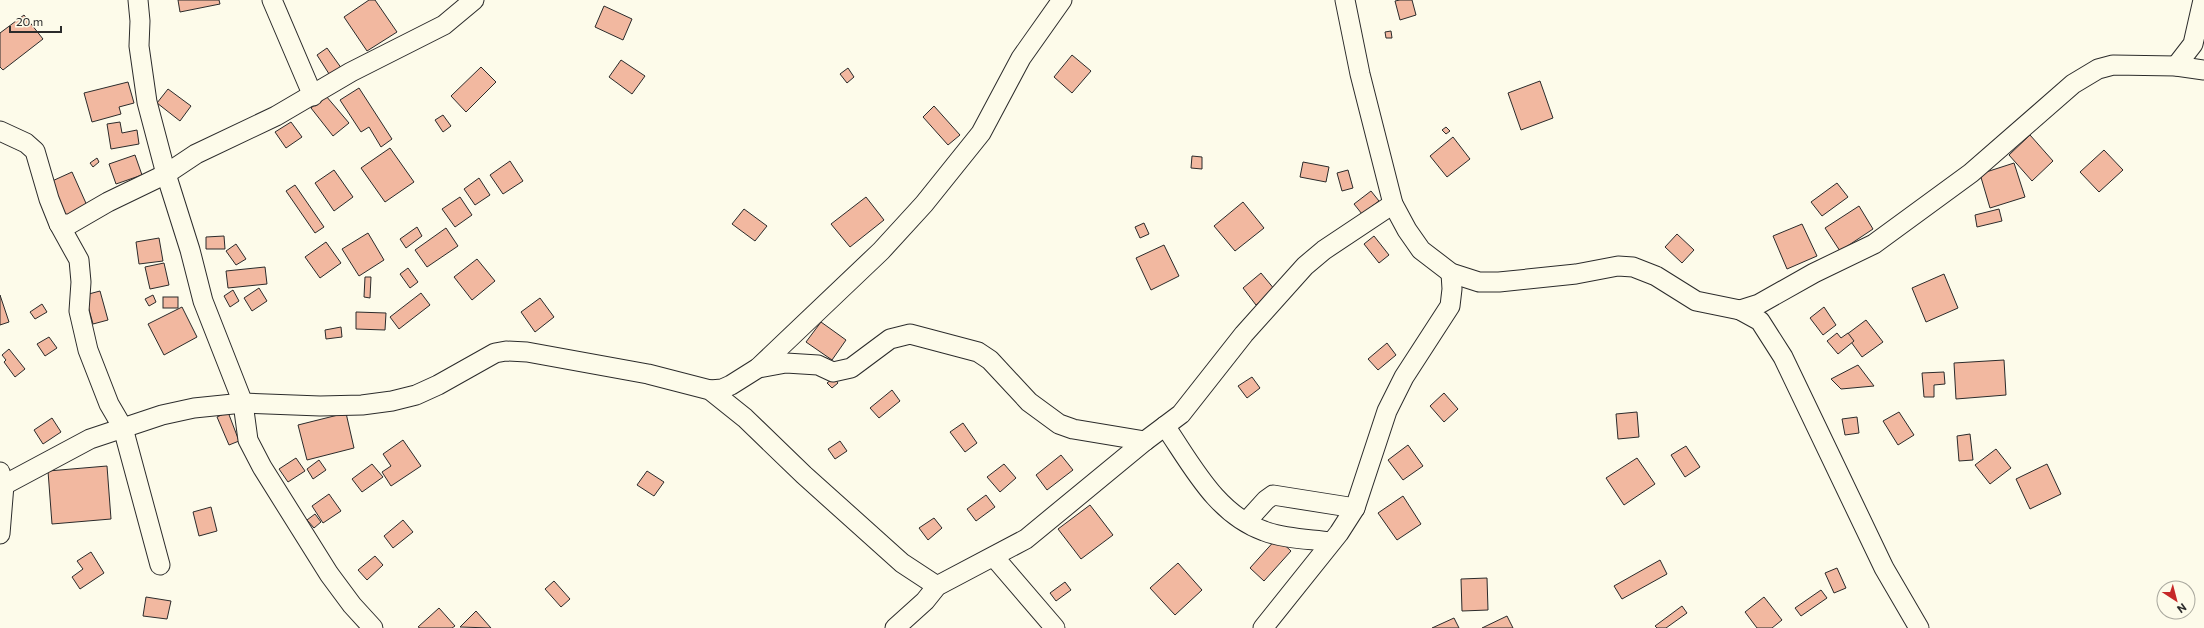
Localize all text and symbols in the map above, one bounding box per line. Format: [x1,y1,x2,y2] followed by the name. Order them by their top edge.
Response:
[10,8,61,34] scale bar
[16,14,43,28] text: 20 m
[2156,580,2196,620] north arrow
[2175,601,2189,616] text: N

